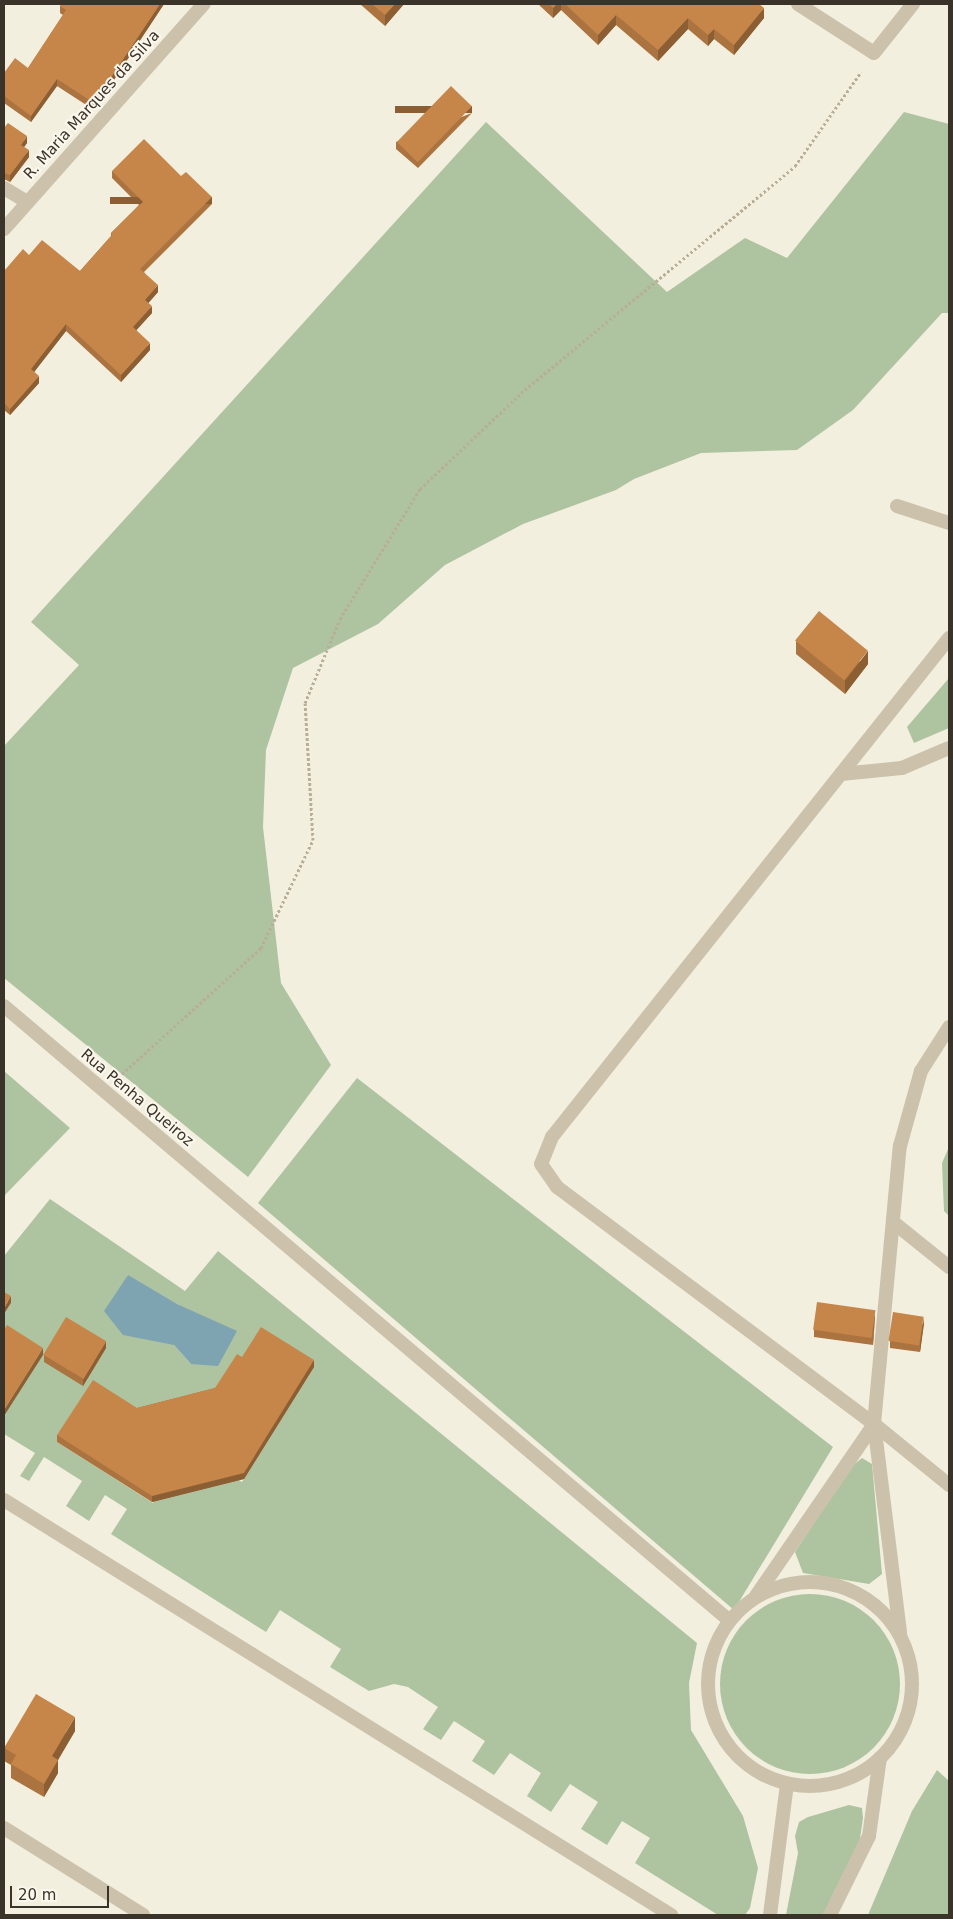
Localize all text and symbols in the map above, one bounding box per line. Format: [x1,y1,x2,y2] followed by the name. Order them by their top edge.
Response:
[20,27,164,183] street label: R. Maria Marques da Silva
[77,1046,197,1150] street label: Rua Penha Queiroz
[12,1876,111,1908] scale bar
[18,1886,56,1904] text: 20 m

